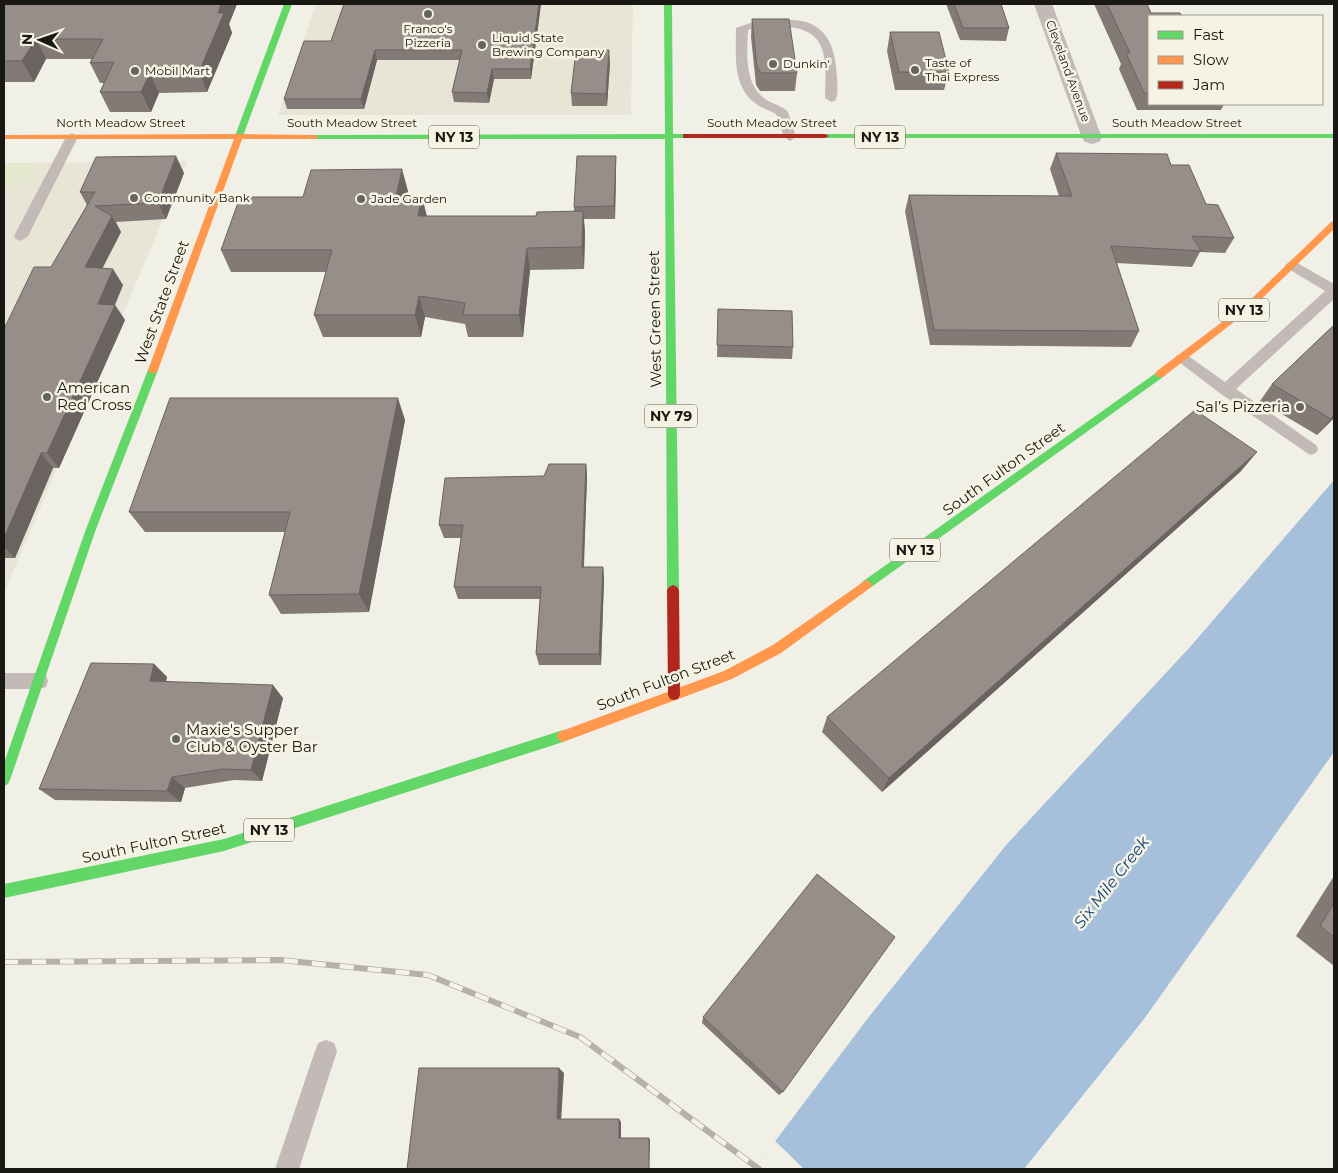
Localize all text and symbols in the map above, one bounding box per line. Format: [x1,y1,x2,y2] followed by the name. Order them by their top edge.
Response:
[422,8,434,20] marker: Franco's Pizzeria
[15,15,65,65] north arrow
[1148,15,1323,105] legend
[1043,18,1094,124] street label: Cleveland Avenue
[403,21,453,50] place label: Franco's Pizzeria
[1193,25,1224,44] text: Fast
[492,30,605,59] place label: Liquid State Brewing Company
[18,34,36,46] text: N
[476,39,488,51] marker: Liquid State Brewing Company
[1193,50,1229,69] text: Slow
[925,55,1000,84] place label: Taste of Thai Express
[783,56,830,71] place label: Dunkin'
[767,58,779,70] marker: Dunkin'
[145,63,210,78] place label: Mobil Mart
[909,64,921,76] marker: Taste of Thai Express
[129,65,141,77] marker: Mobil Mart
[1192,75,1225,94] text: Jam
[56,115,186,130] street label: North Meadow Street
[287,115,417,130] street label: South Meadow Street
[707,115,837,130] street label: South Meadow Street
[1112,115,1242,130] street label: South Meadow Street
[429,125,479,148] road number: NY 13
[855,125,905,148] road number: NY 13
[144,190,251,205] place label: Community Bank
[370,191,447,206] place label: Jade Garden
[128,192,140,204] marker: Community Bank
[355,193,367,205] marker: Jade Garden
[130,237,193,366] street label: West State Street
[644,250,665,388] street label: West Green Street
[1219,298,1269,322] road number: NY 13
[57,378,132,414] place label: American Red Cross
[41,391,53,403] marker: American Red Cross
[1196,397,1290,416] place label: Sal’s Pizzeria
[1294,401,1306,413] marker: Sal’s Pizzeria
[645,404,697,428] road number: NY 79
[939,418,1069,519] street label: South Fulton Street
[890,538,940,562] road number: NY 13
[594,644,738,715] street label: South Fulton Street
[186,720,318,756] place label: Maxie's Supper Club & Oyster Bar
[170,733,182,745] marker: Maxie's Supper Club & Oyster Bar
[80,818,228,867] street label: South Fulton Street
[244,818,294,842] road number: NY 13
[1070,831,1154,932] water label: Six Mile Creek

